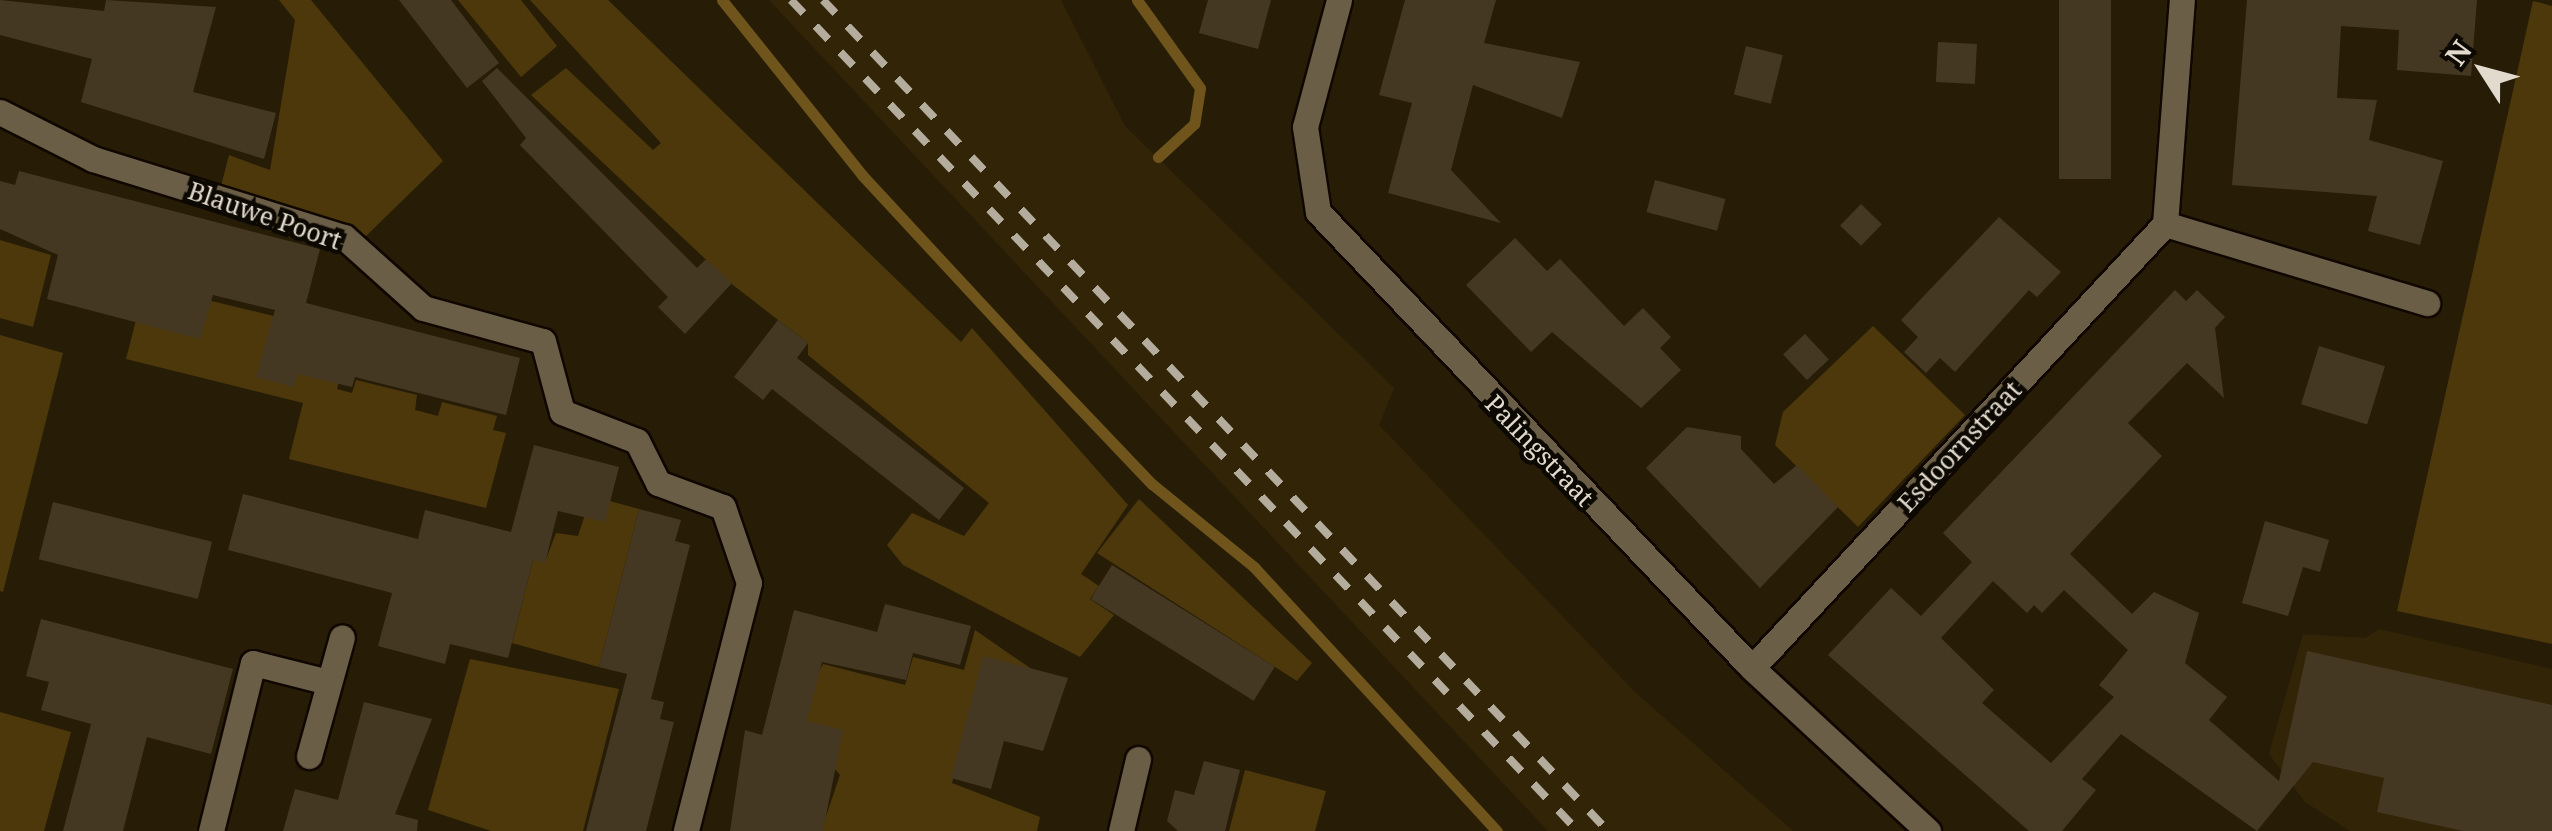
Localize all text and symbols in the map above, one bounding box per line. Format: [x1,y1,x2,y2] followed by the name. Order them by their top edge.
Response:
[2432,20,2532,120] north arrow
[2436,32,2480,72] text: N
[184,175,346,255] street label: Blauwe Poort
[1891,375,2027,517] street label: Esdoornstraat
[1480,388,1600,512] street label: Palingstraat

